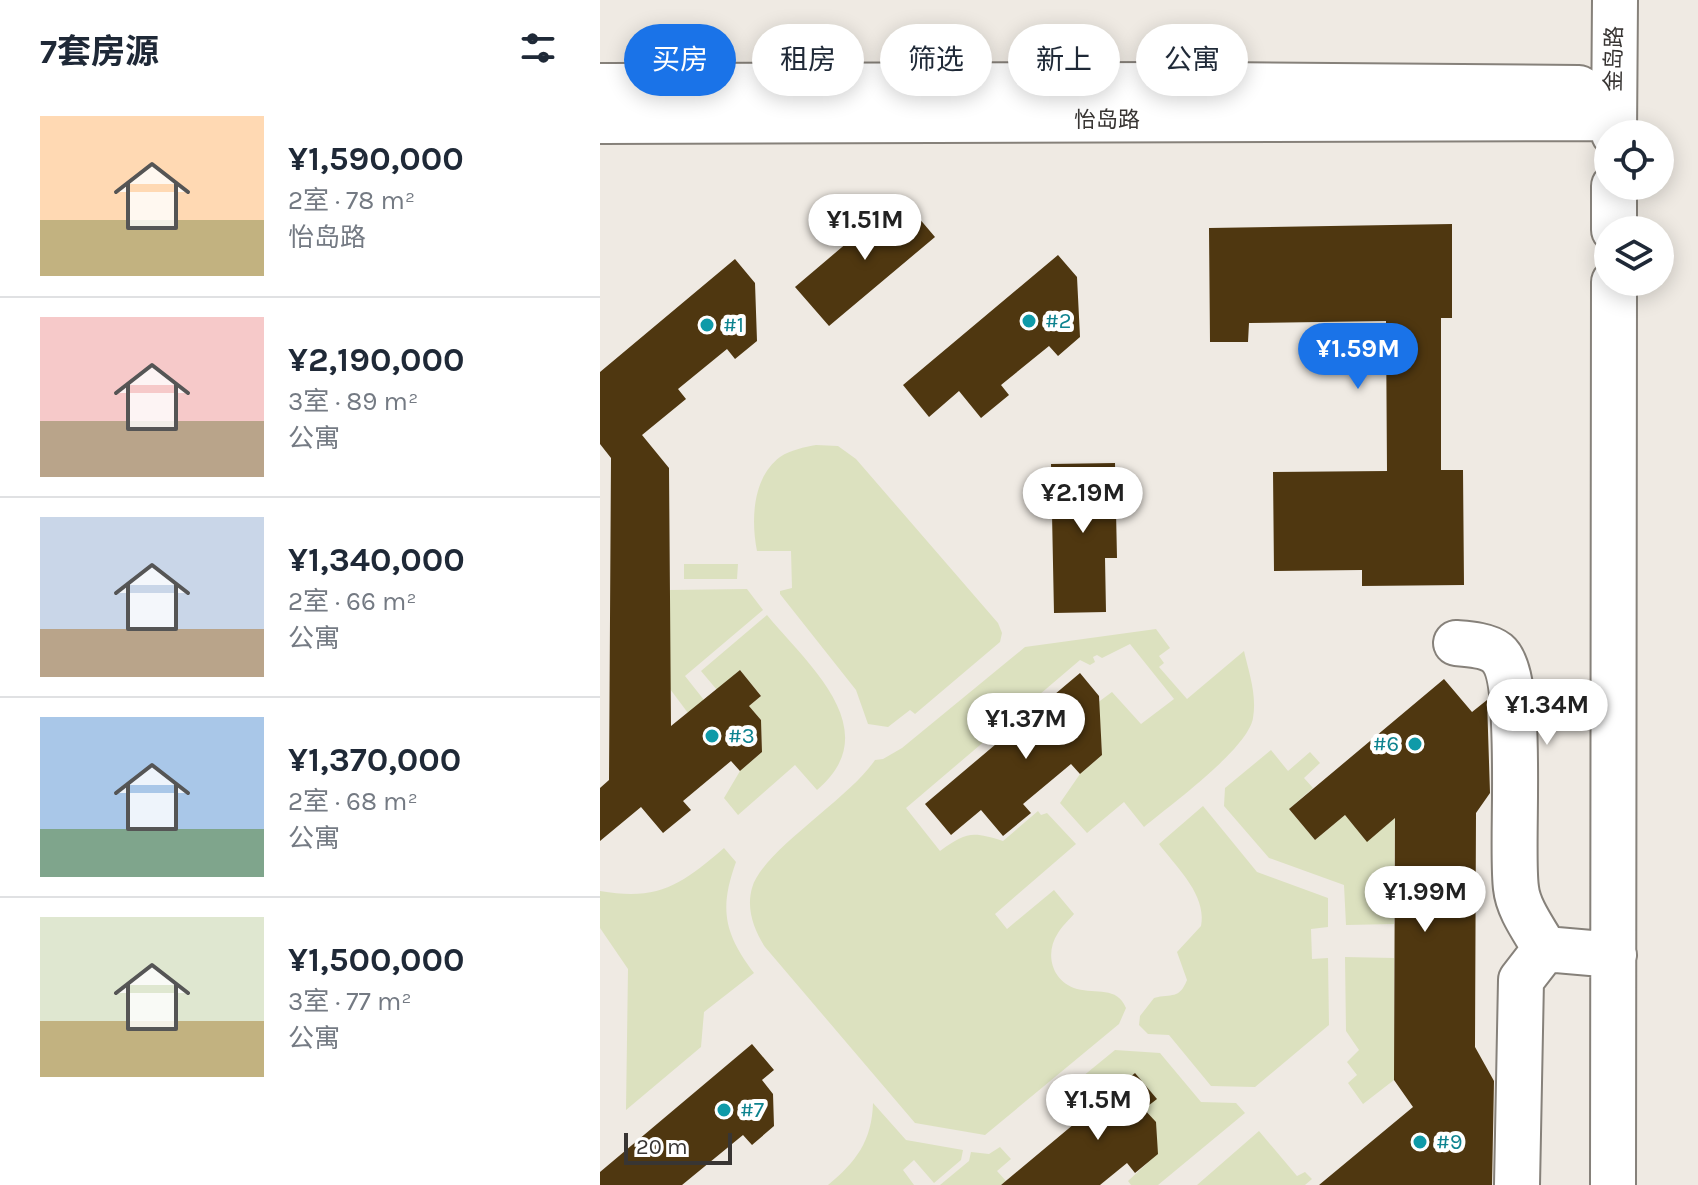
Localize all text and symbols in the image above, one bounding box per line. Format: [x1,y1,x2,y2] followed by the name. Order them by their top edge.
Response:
[624,24,736,96] chip: 买房
[752,24,864,96] chip: 租房
[880,24,992,96] chip: 筛选
[1008,24,1120,96] chip: 新上
[1136,24,1248,96] chip: 公寓
[516,26,560,70] icon: filters
[1600,26,1628,92] street label: 金岛路
[40,32,159,72] text: 7套房源
[1074,107,1140,133] street label: 怡岛路
[1594,120,1674,296] map controls
[1594,120,1674,200] button: locate
[288,139,464,179] text: ¥1,590,000
[104,148,200,244] icon: home
[288,185,415,216] text: 2室 · 78 m²
[800,194,930,262] pin: ¥1.51M
[826,204,904,235] text: ¥1.51M
[1594,216,1674,296] button: layers
[288,222,366,253] text: 怡岛路
[1045,308,1072,334] place label: #2
[723,312,744,338] place label: #1
[1020,312,1038,330] marker: #2
[698,316,716,334] marker: #1
[1293,323,1423,391] pin: ¥1.59M
[1316,333,1400,364] text: ¥1.59M
[288,340,465,380] text: ¥2,190,000
[104,349,200,445] icon: home
[288,386,418,417] text: 3室 · 89 m²
[288,423,340,454] text: 公寓
[1018,467,1148,535] pin: ¥2.19M
[1041,477,1125,508] text: ¥2.19M
[288,540,465,580] text: ¥1,340,000
[104,549,200,645] icon: home
[288,586,417,617] text: 2室 · 66 m²
[288,623,340,654] text: 公寓
[1482,679,1612,747] pin: ¥1.34M
[1505,689,1589,720] text: ¥1.34M
[961,693,1091,761] pin: ¥1.37M
[985,703,1067,734] text: ¥1.37M
[728,723,755,749] place label: #3
[703,727,721,745] marker: #3
[1373,731,1399,757] place label: #6
[1406,735,1424,753] marker: #6
[288,740,461,780] text: ¥1,370,000
[104,749,200,845] icon: home
[288,786,418,817] text: 2室 · 68 m²
[288,823,340,854] text: 公寓
[1360,866,1490,934] pin: ¥1.99M
[1383,876,1467,907] text: ¥1.99M
[288,940,465,980] text: ¥1,500,000
[104,949,200,1045] icon: home
[288,986,412,1017] text: 3室 · 77 m²
[288,1023,340,1054] text: 公寓
[1042,1074,1154,1142] pin: ¥1.5M
[1064,1084,1132,1115] text: ¥1.5M
[740,1097,764,1123] place label: #7
[715,1101,733,1119] marker: #7
[624,1129,732,1165] scale bar
[1436,1129,1463,1155] place label: #9
[1411,1133,1429,1151] marker: #9
[636,1134,688,1160] text: 20 m

